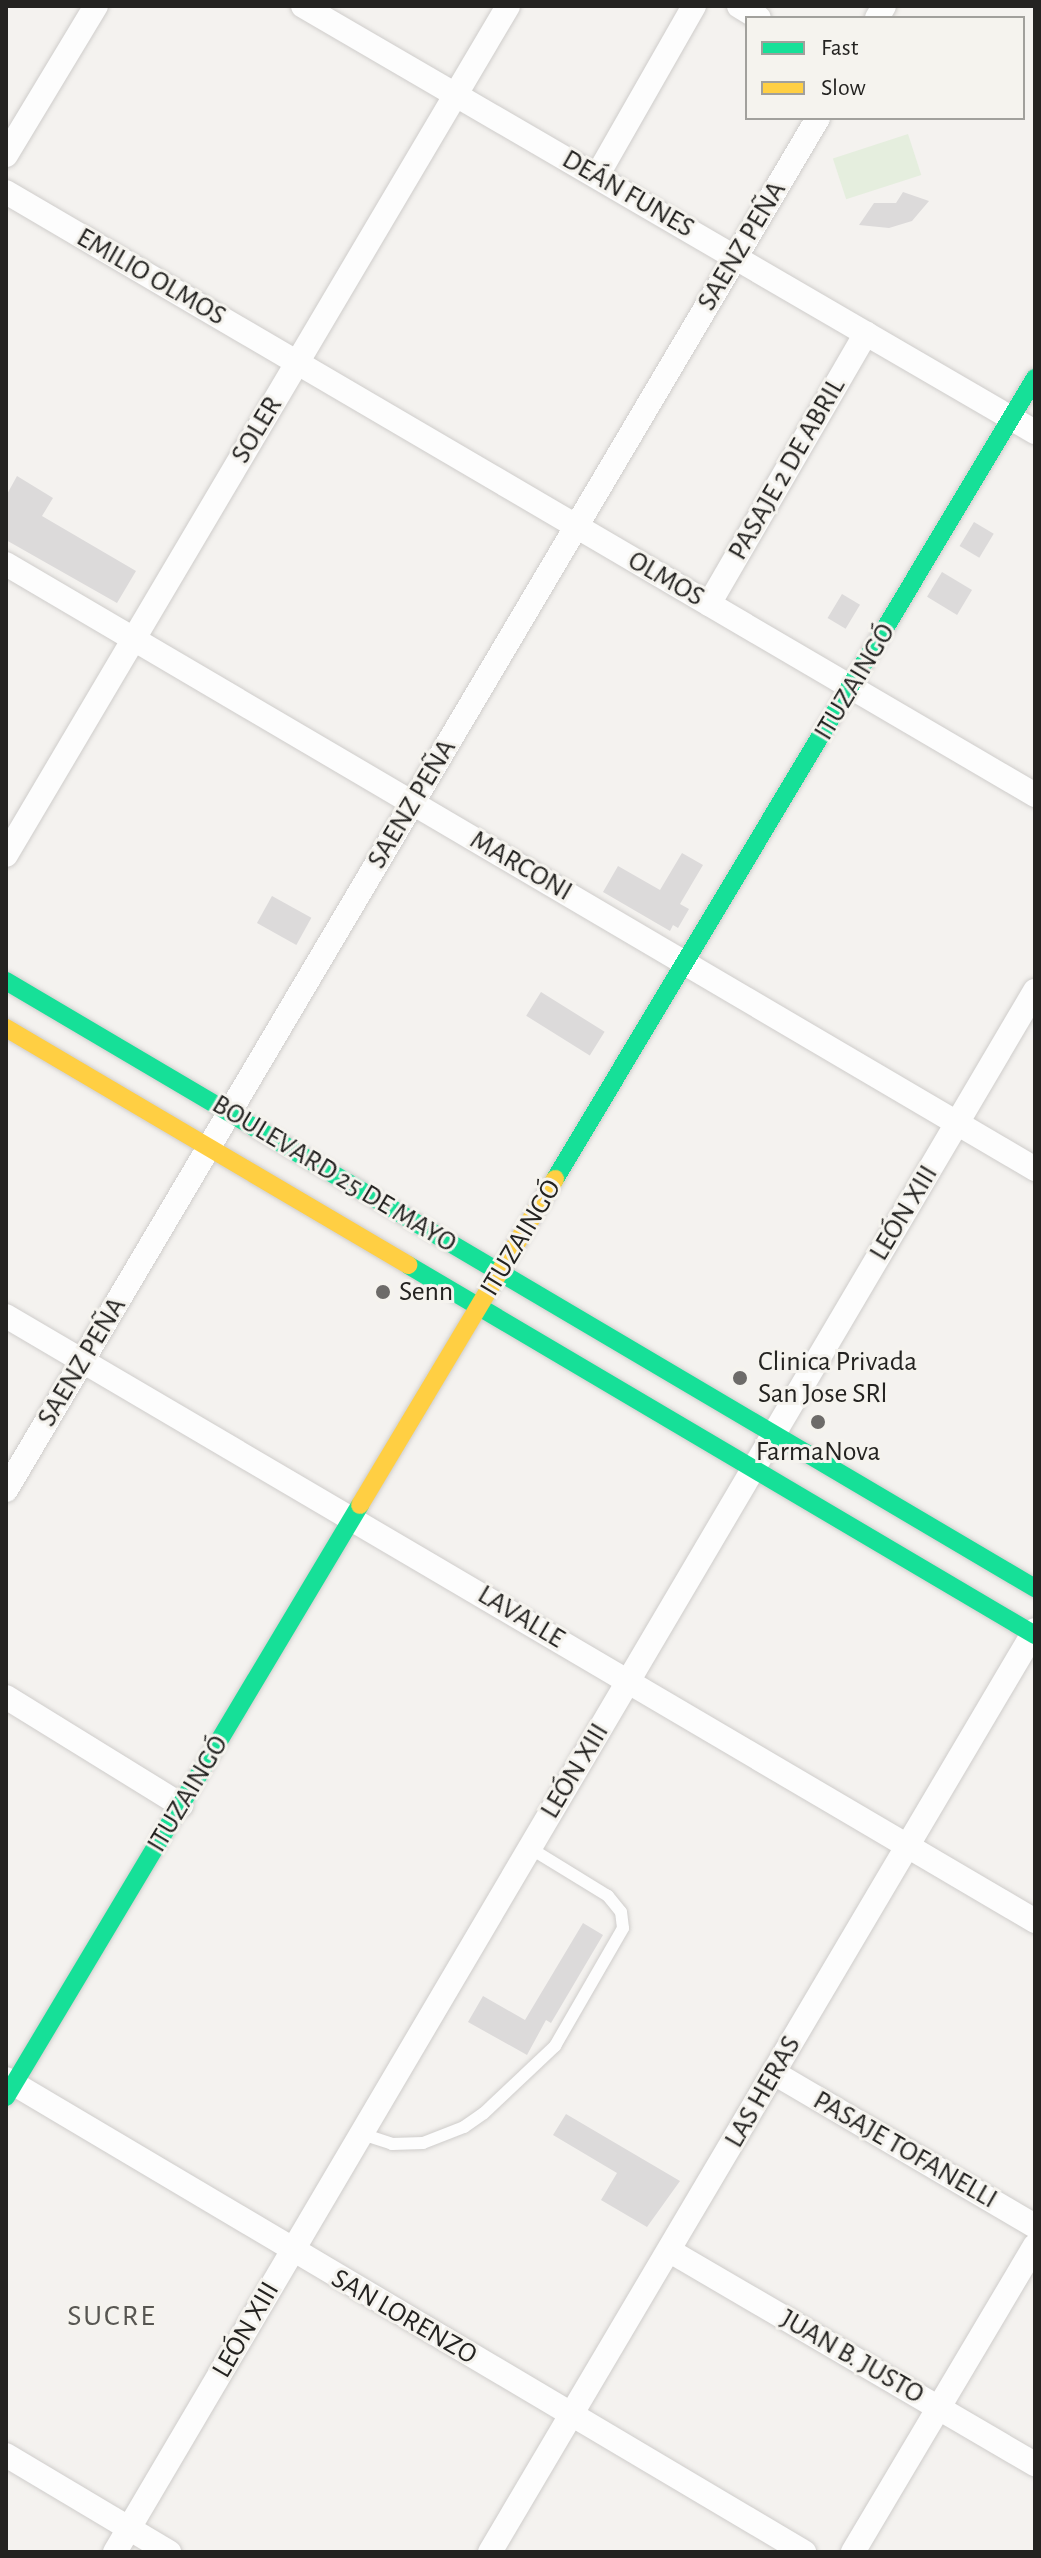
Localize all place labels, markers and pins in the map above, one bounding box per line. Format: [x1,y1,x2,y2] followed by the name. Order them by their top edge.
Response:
[399,1275,453,1309] place label: Senn
[374,1283,392,1301] marker: Senn
[758,1345,917,1411] place label: Clinica Privada San Jose SRl
[729,1367,751,1389] marker: Clinica Privada San Jose SRl
[809,1413,827,1431] marker: FarmaNova
[756,1435,880,1469] place label: FarmaNova

